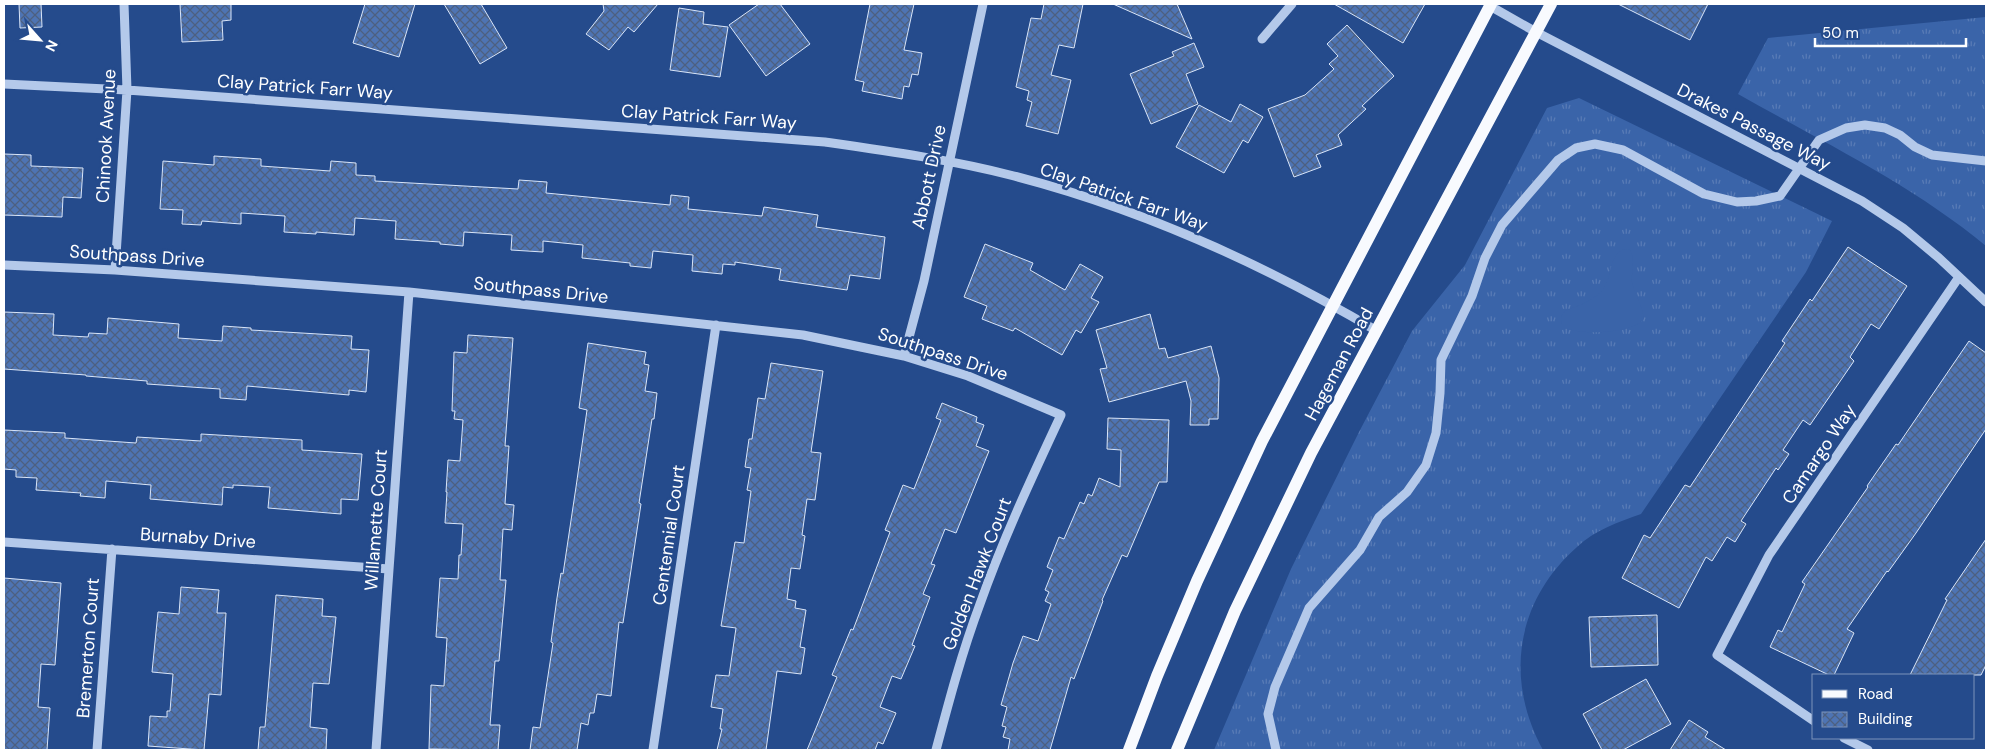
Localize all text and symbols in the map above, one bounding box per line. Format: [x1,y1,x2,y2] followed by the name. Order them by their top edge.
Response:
[15,15,65,65] north arrow
[1815,15,1966,47] scale bar
[1822,23,1859,43] text: 50 m
[41,37,62,55] text: N
[91,68,121,204] street label: Chinook Avenue
[216,69,394,105] street label: Clay Patrick Farr Way
[1673,78,1835,176] street label: Drakes Passage Way
[620,99,798,135] street label: Clay Patrick Farr Way
[906,123,952,231] street label: Abbott Drive
[1037,157,1211,237] street label: Clay Patrick Farr Way
[69,239,205,273] street label: Southpass Drive
[472,271,610,309] street label: Southpass Drive
[1299,303,1379,425] street label: Hageman Road
[875,322,1011,386] street label: Southpass Drive
[1777,399,1861,509] street label: Camargo Way
[359,448,393,592] street label: Willamette Court
[647,463,691,607] street label: Centennial Court
[937,494,1017,654] street label: Golden Hawk Court
[139,522,257,554] street label: Burnaby Drive
[71,577,105,719] street label: Bremerton Court
[1812,674,1975,739] legend
[1858,684,1893,704] text: Road
[1858,709,1913,729] text: Building

